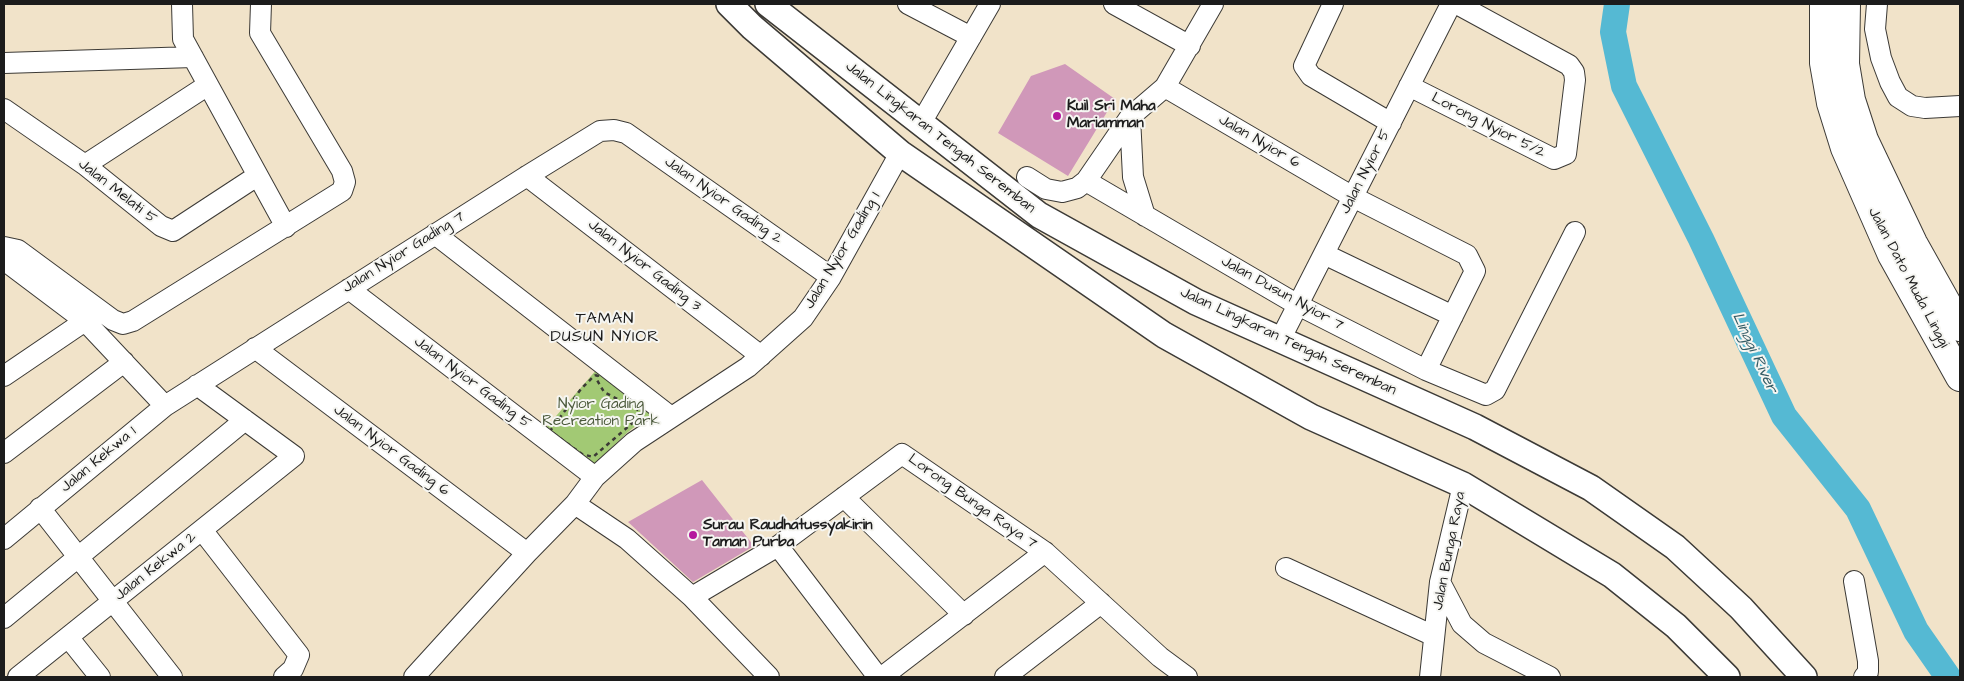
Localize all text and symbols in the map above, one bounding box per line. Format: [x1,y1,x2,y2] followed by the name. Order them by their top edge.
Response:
[841,58,1039,218] street label: Jalan Lingkaran Tengah Seremban
[1428,90,1548,162] street label: Lorong Nyior 5/2
[1067,98,1156,133] place label: Kuil Sri Maha Mariamman
[1051,110,1063,122] marker: Kuil Sri Maha Mariamman
[1215,111,1303,173] street label: Jalan Nyior 6
[1337,127,1395,217] street label: Jalan Nyior 5
[661,154,785,248] street label: Jalan Nyior Gading 2
[74,156,160,228] street label: Jalan Melati 5
[801,189,885,313] street label: Jalan Nyior Gading 1
[1863,205,1953,351] street label: Jalan Dato Muda Linggi
[340,208,468,298] street label: Jalan Nyior Gading 7
[584,216,704,316] street label: Jalan Nyior Gading 3
[1218,253,1346,335] street label: Jalan Dusun Nyior 7
[1177,284,1399,400] street label: Jalan Lingkaran Tengah Seremban
[549,310,661,348] district label: TAMAN DUSUN NYIOR
[1727,310,1781,396] water label: Linggi River
[410,333,534,433] street label: Jalan Nyior Gading 5
[542,396,660,431] park label: Nyior Gading Recreation Park
[330,402,452,500] street label: Jalan Nyior Gading 6
[58,423,140,497] street label: Jalan Kekwa 1
[904,451,1040,553] street label: Lorong Bunga Raya 7
[1430,490,1470,612] street label: Jalan Bunga Raya
[703,517,873,552] place label: Surau Raudhatussyakirin Taman Purba
[112,529,200,605] street label: Jalan Kekwa 2
[687,529,699,541] marker: Surau Raudhatussyakirin Taman Purba

